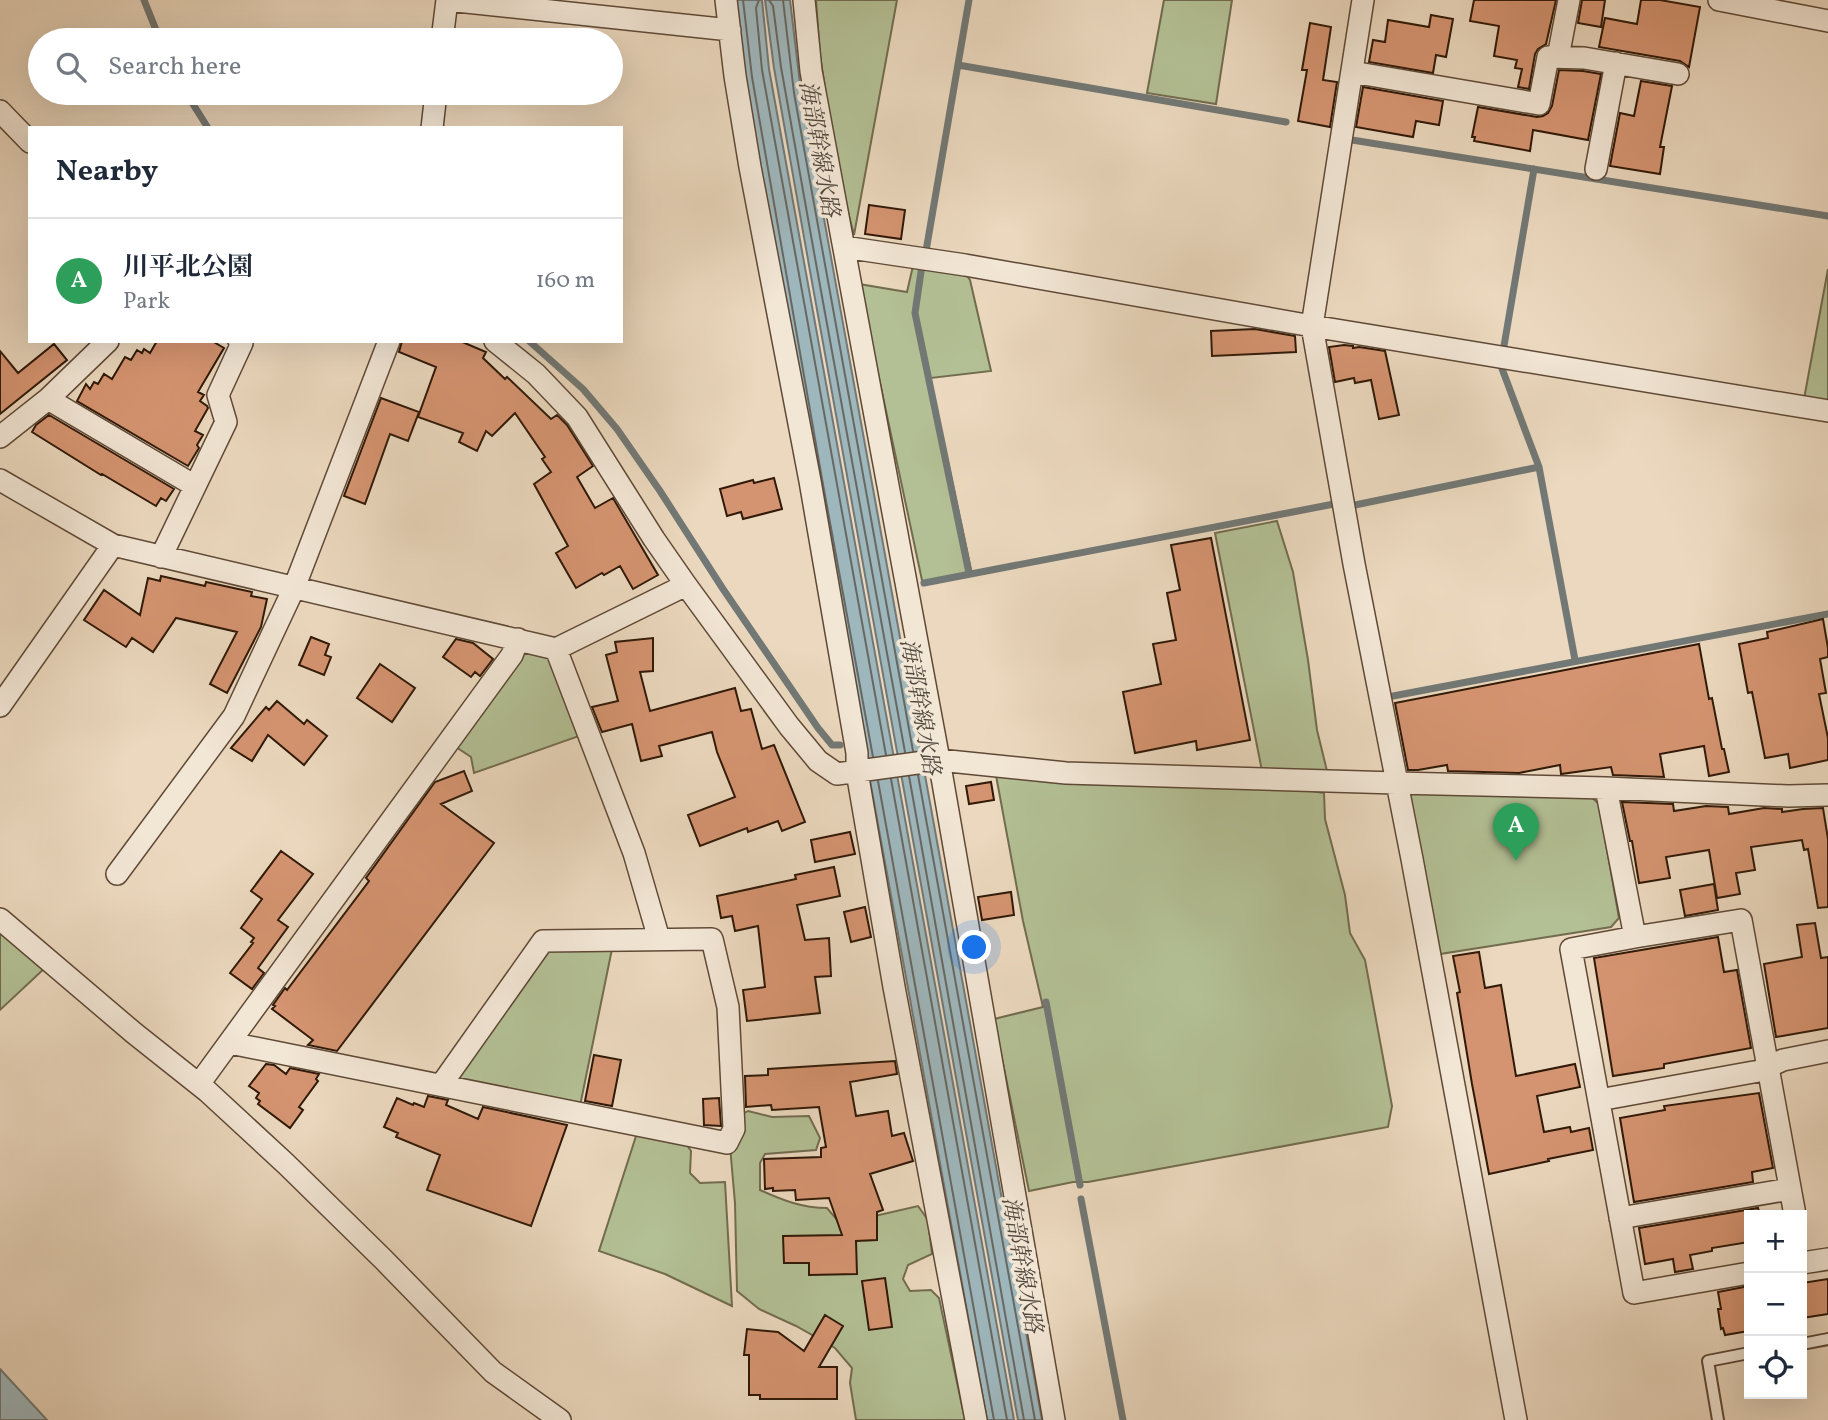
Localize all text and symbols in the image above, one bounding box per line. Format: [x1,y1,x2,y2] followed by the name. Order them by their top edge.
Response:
[28,28,623,105] search box
[52,48,90,86] icon: search
[108,49,241,85] text: Search here
[790,78,846,222] water label: 海部幹線水路
[56,151,158,193] text: Nearby
[123,250,253,286] text: 川平北公園
[71,265,87,297] text: A
[536,265,595,297] text: 160 m
[123,286,170,318] text: Park
[891,636,947,780] water label: 海部幹線水路
[1493,803,1539,861] pin: A
[957,930,991,964] your location
[993,1194,1049,1338] water label: 海部幹線水路
[1744,1210,1807,1399] map controls
[1744,1210,1807,1273] button: +
[1744,1273,1807,1336] button: −
[1744,1336,1807,1399] button: locate

